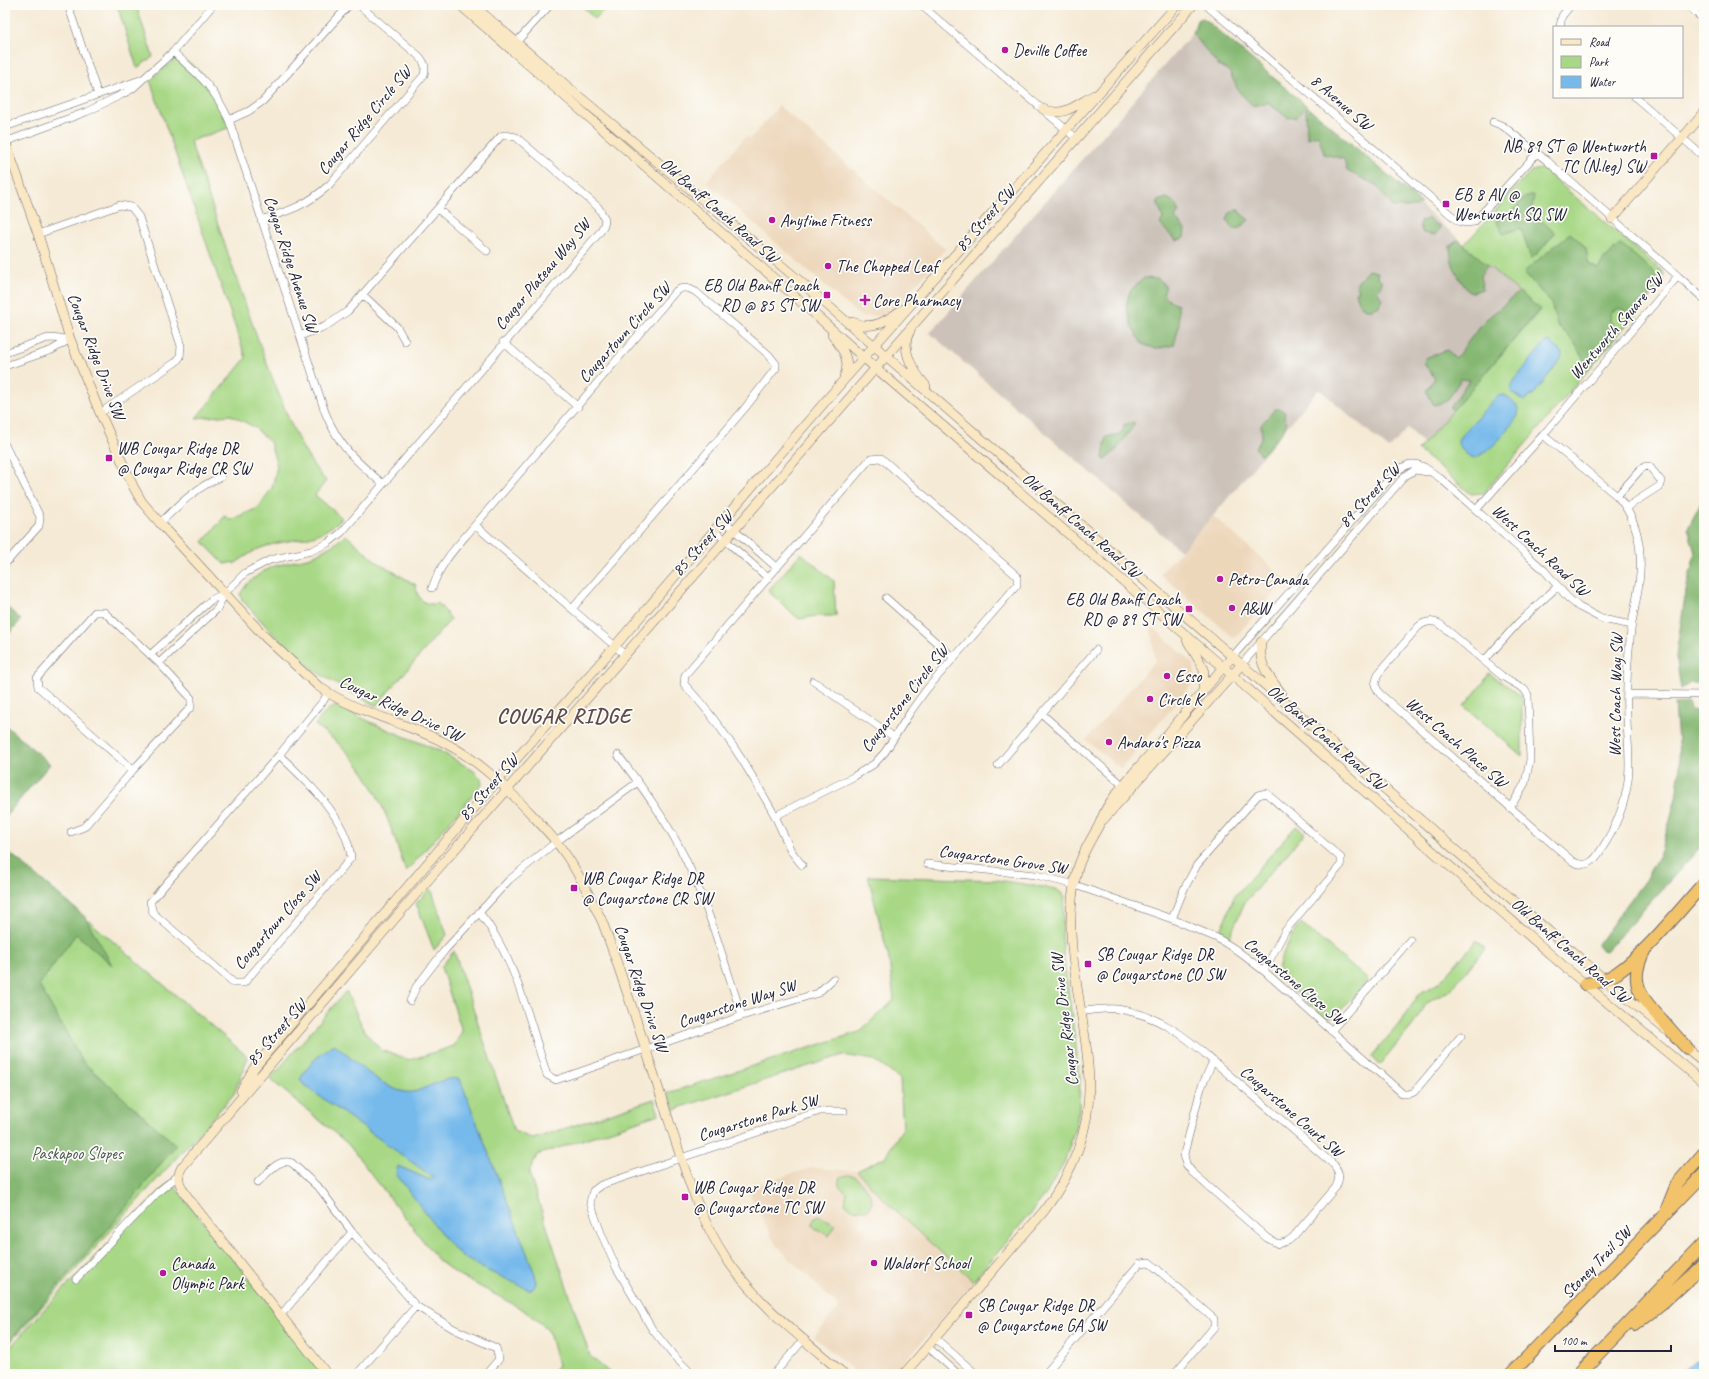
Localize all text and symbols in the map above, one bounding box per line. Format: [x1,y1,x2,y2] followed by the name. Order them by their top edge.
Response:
[1553,26,1683,98] legend
[1589,34,1611,50] text: Road
[1013,40,1088,61] place label: Deville Coffee
[1000,45,1010,55] marker: Deville Coffee
[1589,54,1610,70] text: Park
[313,60,417,179] street label: Cougar Ridge Circle SW
[1306,70,1378,136] street label: 8 Avenue SW
[1589,74,1617,90] text: Water
[1503,136,1648,177] place label: NB 89 ST @ Wentworth TC (N.leg) SW
[1649,151,1659,161] marker: NB 89 ST @ Wentworth TC (N.leg) SW
[656,153,785,269] street label: Old Banff Coach Road SW
[951,179,1021,256] street label: 85 Street SW
[1454,184,1568,225] place label: EB 8 AV @ Wentworth SQ SW
[260,193,324,337] street label: Cougar Ridge Avenue SW
[1441,199,1451,209] marker: EB 8 AV @ Wentworth SQ SW
[780,210,872,231] place label: Anytime Fitness
[490,213,596,334] street label: Cougar Plateau Way SW
[767,215,777,225] marker: Anytime Fitness
[836,256,941,277] place label: The Chopped Leaf
[823,261,833,271] marker: The Chopped Leaf
[1565,268,1669,384] street label: Wentworth Square SW
[704,275,822,316] place label: EB Old Banff Coach RD @ 85 ST SW
[574,276,676,387] street label: Cougartown Circle SW
[63,290,131,425] street label: Cougar Ridge Drive SW
[822,290,832,300] marker: EB Old Banff Coach RD @ 85 ST SW
[873,290,962,311] place label: Core Pharmacy
[860,295,870,305] marker: Core Pharmacy
[117,438,253,479] place label: WB Cougar Ridge DR @ Cougar Ridge CR SW
[104,453,114,463] marker: WB Cougar Ridge DR @ Cougar Ridge CR SW
[1334,457,1406,532] street label: 89 Street SW
[1018,468,1147,584] street label: Old Banff Coach Road SW
[1488,500,1595,602] street label: West Coach Road SW
[667,505,739,581] street label: 85 Street SW
[1228,569,1310,590] place label: Petro-Canada
[1215,574,1225,584] marker: Petro-Canada
[1066,589,1184,630] place label: EB Old Banff Coach RD @ 89 ST SW
[1240,598,1273,619] place label: A&W
[1227,603,1237,613] marker: A&W
[1184,604,1194,614] marker: EB Old Banff Coach RD @ 89 ST SW
[1604,631,1627,757] street label: West Coach Way SW
[856,639,954,756] street label: Cougarstone Circle SW
[1175,666,1203,687] place label: Esso
[336,671,468,747] street label: Cougar Ridge Drive SW
[1162,671,1172,681] marker: Esso
[1263,680,1392,796] street label: Old Banff Coach Road SW
[1158,689,1206,710] place label: Circle K
[1401,692,1513,793] street label: West Coach Place SW
[1145,694,1155,704] marker: Circle K
[497,703,633,729] district label: COUGAR RIDGE
[1117,732,1201,753] place label: Andaro's Pizza
[1104,737,1114,747] marker: Andaro's Pizza
[454,748,524,825] street label: 85 Street SW
[937,840,1070,879] street label: Cougarstone Grove SW
[229,866,327,974] street label: Cougartown Close SW
[582,868,715,909] place label: WB Cougar Ridge DR @ Cougarstone CR SW
[569,883,579,893] marker: WB Cougar Ridge DR @ Cougarstone CR SW
[1507,893,1636,1009] street label: Old Banff Coach Road SW
[610,922,674,1057] street label: Cougar Ridge Drive SW
[1240,933,1351,1031] street label: Cougarstone Close SW
[1096,944,1227,985] place label: SB Cougar Ridge DR @ Cougarstone CO SW
[1046,950,1083,1087] street label: Cougar Ridge Drive SW
[1083,959,1093,969] marker: SB Cougar Ridge DR @ Cougarstone CO SW
[676,974,800,1032] street label: Cougarstone Way SW
[242,993,312,1070] street label: 85 Street SW
[1236,1061,1349,1163] street label: Cougarstone Court SW
[696,1089,822,1146] street label: Cougarstone Park SW
[31,1143,125,1164] park label: Paskapoo Slopes
[693,1177,826,1218] place label: WB Cougar Ridge DR @ Cougarstone TC SW
[680,1192,690,1202] marker: WB Cougar Ridge DR @ Cougarstone TC SW
[1557,1221,1637,1303] street label: Stoney Trail SW
[171,1253,246,1294] place label: Canada Olympic Park
[882,1253,972,1274] place label: Waldorf School
[869,1258,879,1268] marker: Waldorf School
[158,1268,168,1278] marker: Canada Olympic Park
[977,1295,1108,1336] place label: SB Cougar Ridge DR @ Cougarstone GA SW
[964,1310,974,1320] marker: SB Cougar Ridge DR @ Cougarstone GA SW
[1555,1327,1671,1353] scale bar
[1561,1333,1588,1349] text: 100 m

